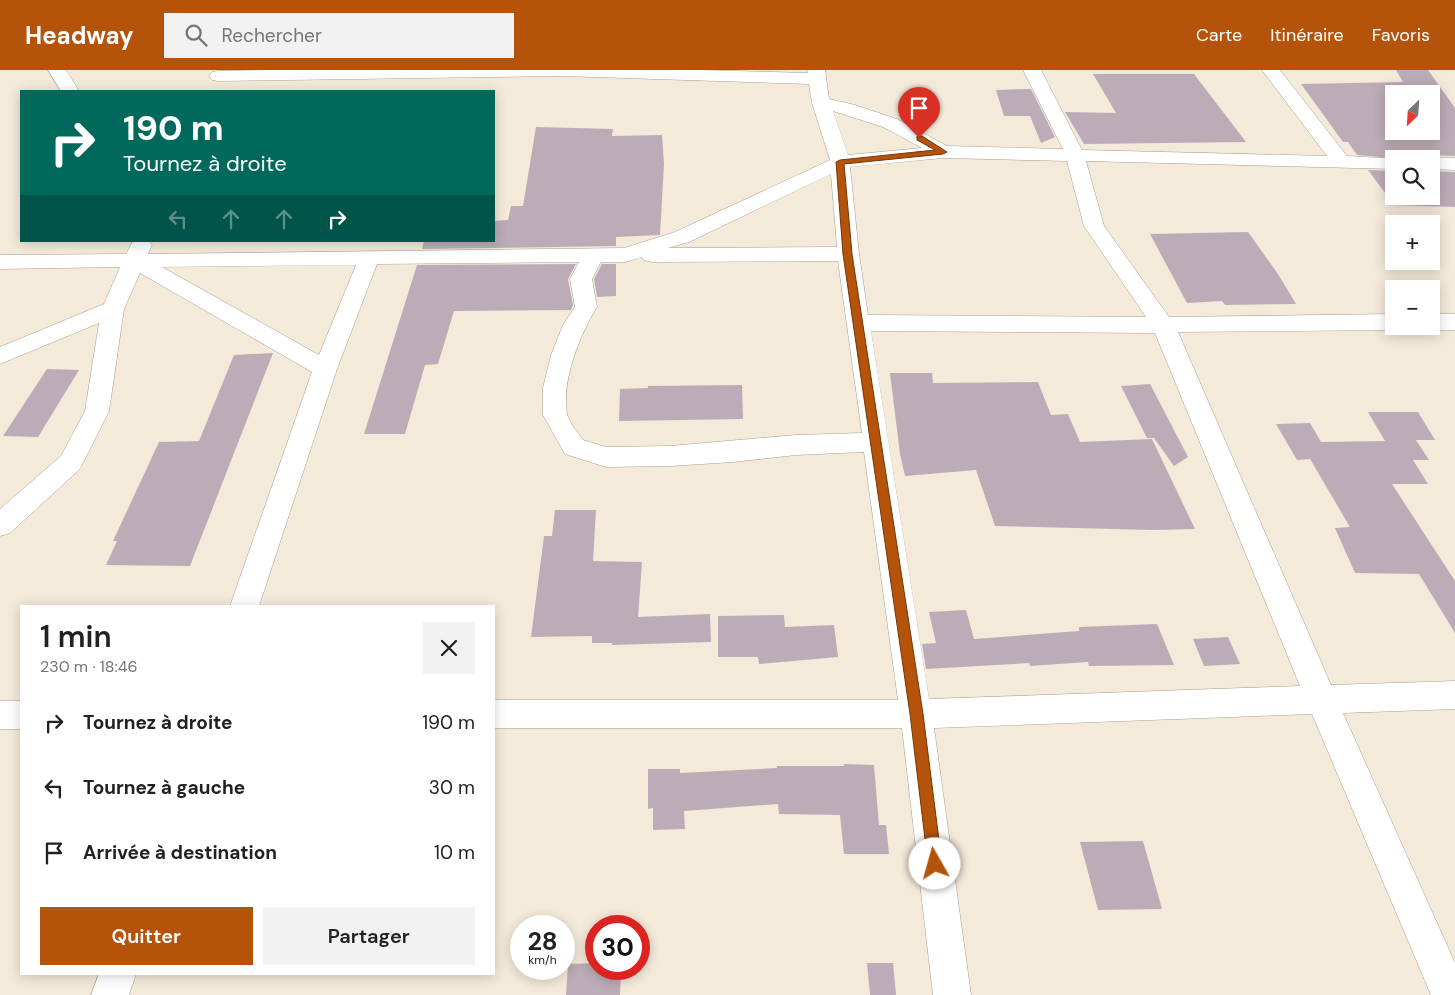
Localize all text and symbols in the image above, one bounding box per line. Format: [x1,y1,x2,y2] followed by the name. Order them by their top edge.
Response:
[164,13,514,58] search box
[25,20,134,51] text: Headway
[182,21,210,49] icon: search
[222,23,322,48] text: Rechercher
[1196,23,1242,47] text: Carte
[1270,23,1344,47] text: Itinéraire
[1372,23,1430,47] text: Favoris
[1385,85,1440,140] north arrow
[1385,85,1440,335] map controls
[898,87,940,138] pin
[905,94,933,122] icon: arrive
[123,105,224,151] text: 190 m
[40,110,105,175] icon: right
[123,149,287,178] text: Tournez à droite
[1385,150,1440,205] button: search
[164,205,192,233] icon: left
[217,205,245,233] icon: ahead
[270,205,298,233] icon: ahead
[323,205,351,233] icon: right
[1385,215,1440,270] button: +
[1385,280,1440,335] button: −
[40,617,112,656] text: 1 min
[423,622,475,674] button: close
[40,656,138,677] text: 230 m · 18:46
[40,709,68,737] icon: right
[83,710,233,735] text: Tournez à droite
[422,710,475,735] text: 190 m
[40,774,68,802] icon: left
[83,775,245,800] text: Tournez à gauche
[429,775,475,800] text: 30 m
[908,837,960,889] position arrow
[40,839,68,867] icon: arrive
[83,840,277,865] text: Arrivée à destination
[434,840,475,865] text: 10 m
[40,907,253,965] button: Quitter
[263,907,475,965] button: Partager
[585,915,650,980] speed limit sign: 30
[527,925,558,958] text: 28
[528,952,557,968] text: km/h

